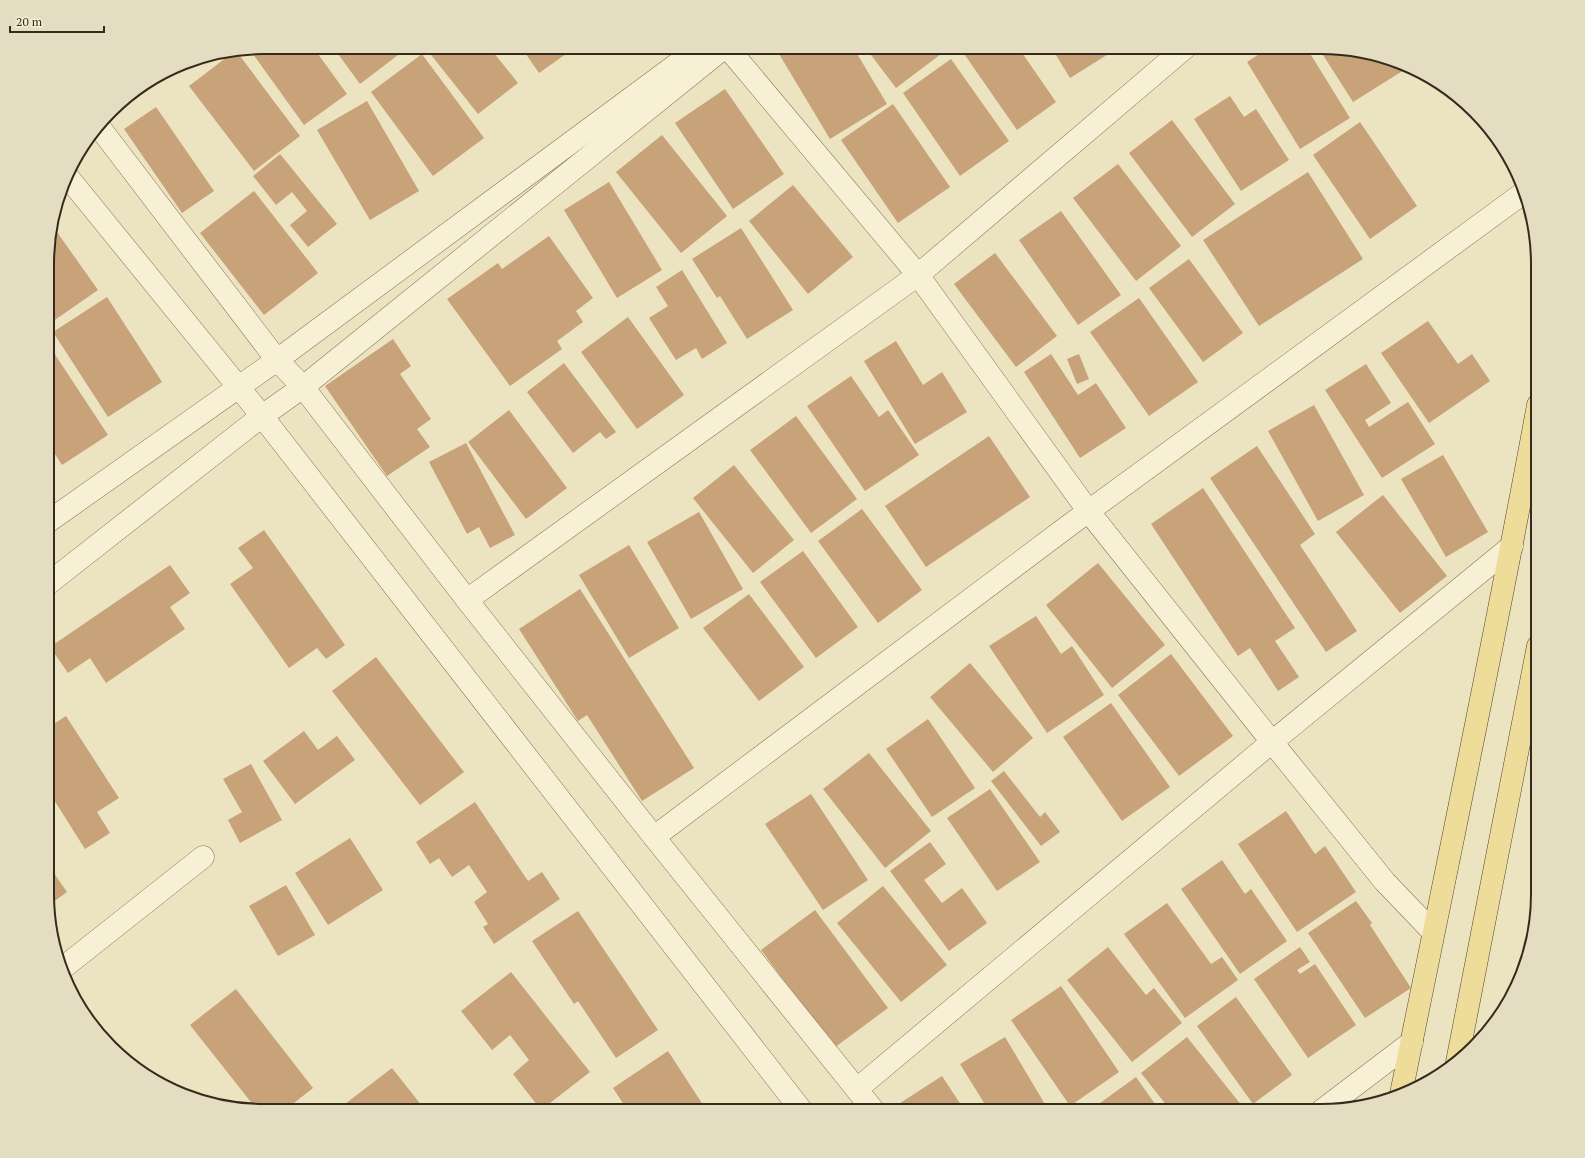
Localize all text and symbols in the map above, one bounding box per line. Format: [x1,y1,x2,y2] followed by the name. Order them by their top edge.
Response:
[10,8,104,34] scale bar
[16,14,43,29] text: 20 m

